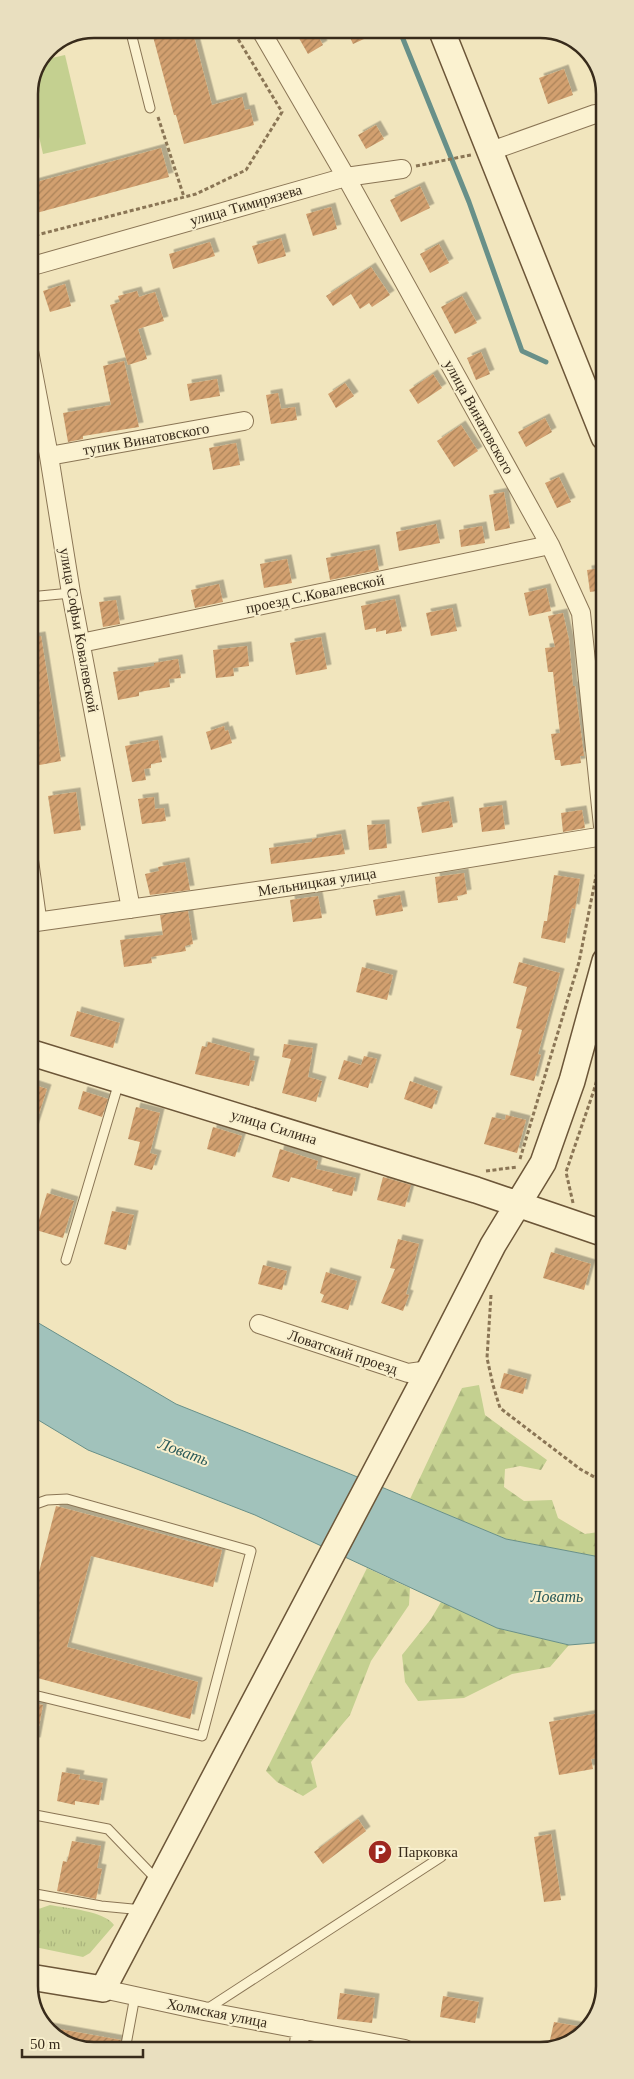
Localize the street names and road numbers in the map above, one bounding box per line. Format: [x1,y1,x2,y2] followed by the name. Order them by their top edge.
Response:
[188,181,304,229] street label: улица Тимирязева
[441,357,517,477] street label: улица Винатовского
[82,420,210,458] street label: тупик Винатовского
[57,546,101,714] street label: улица Софьи Ковалевской
[244,572,386,616] street label: проезд С.Ковалевской
[257,865,378,899] street label: Мельницкая улица
[229,1106,319,1148] street label: улица Силина
[286,1327,400,1377] street label: Ловатский проезд
[165,1995,269,2031] street label: Холмская улица

